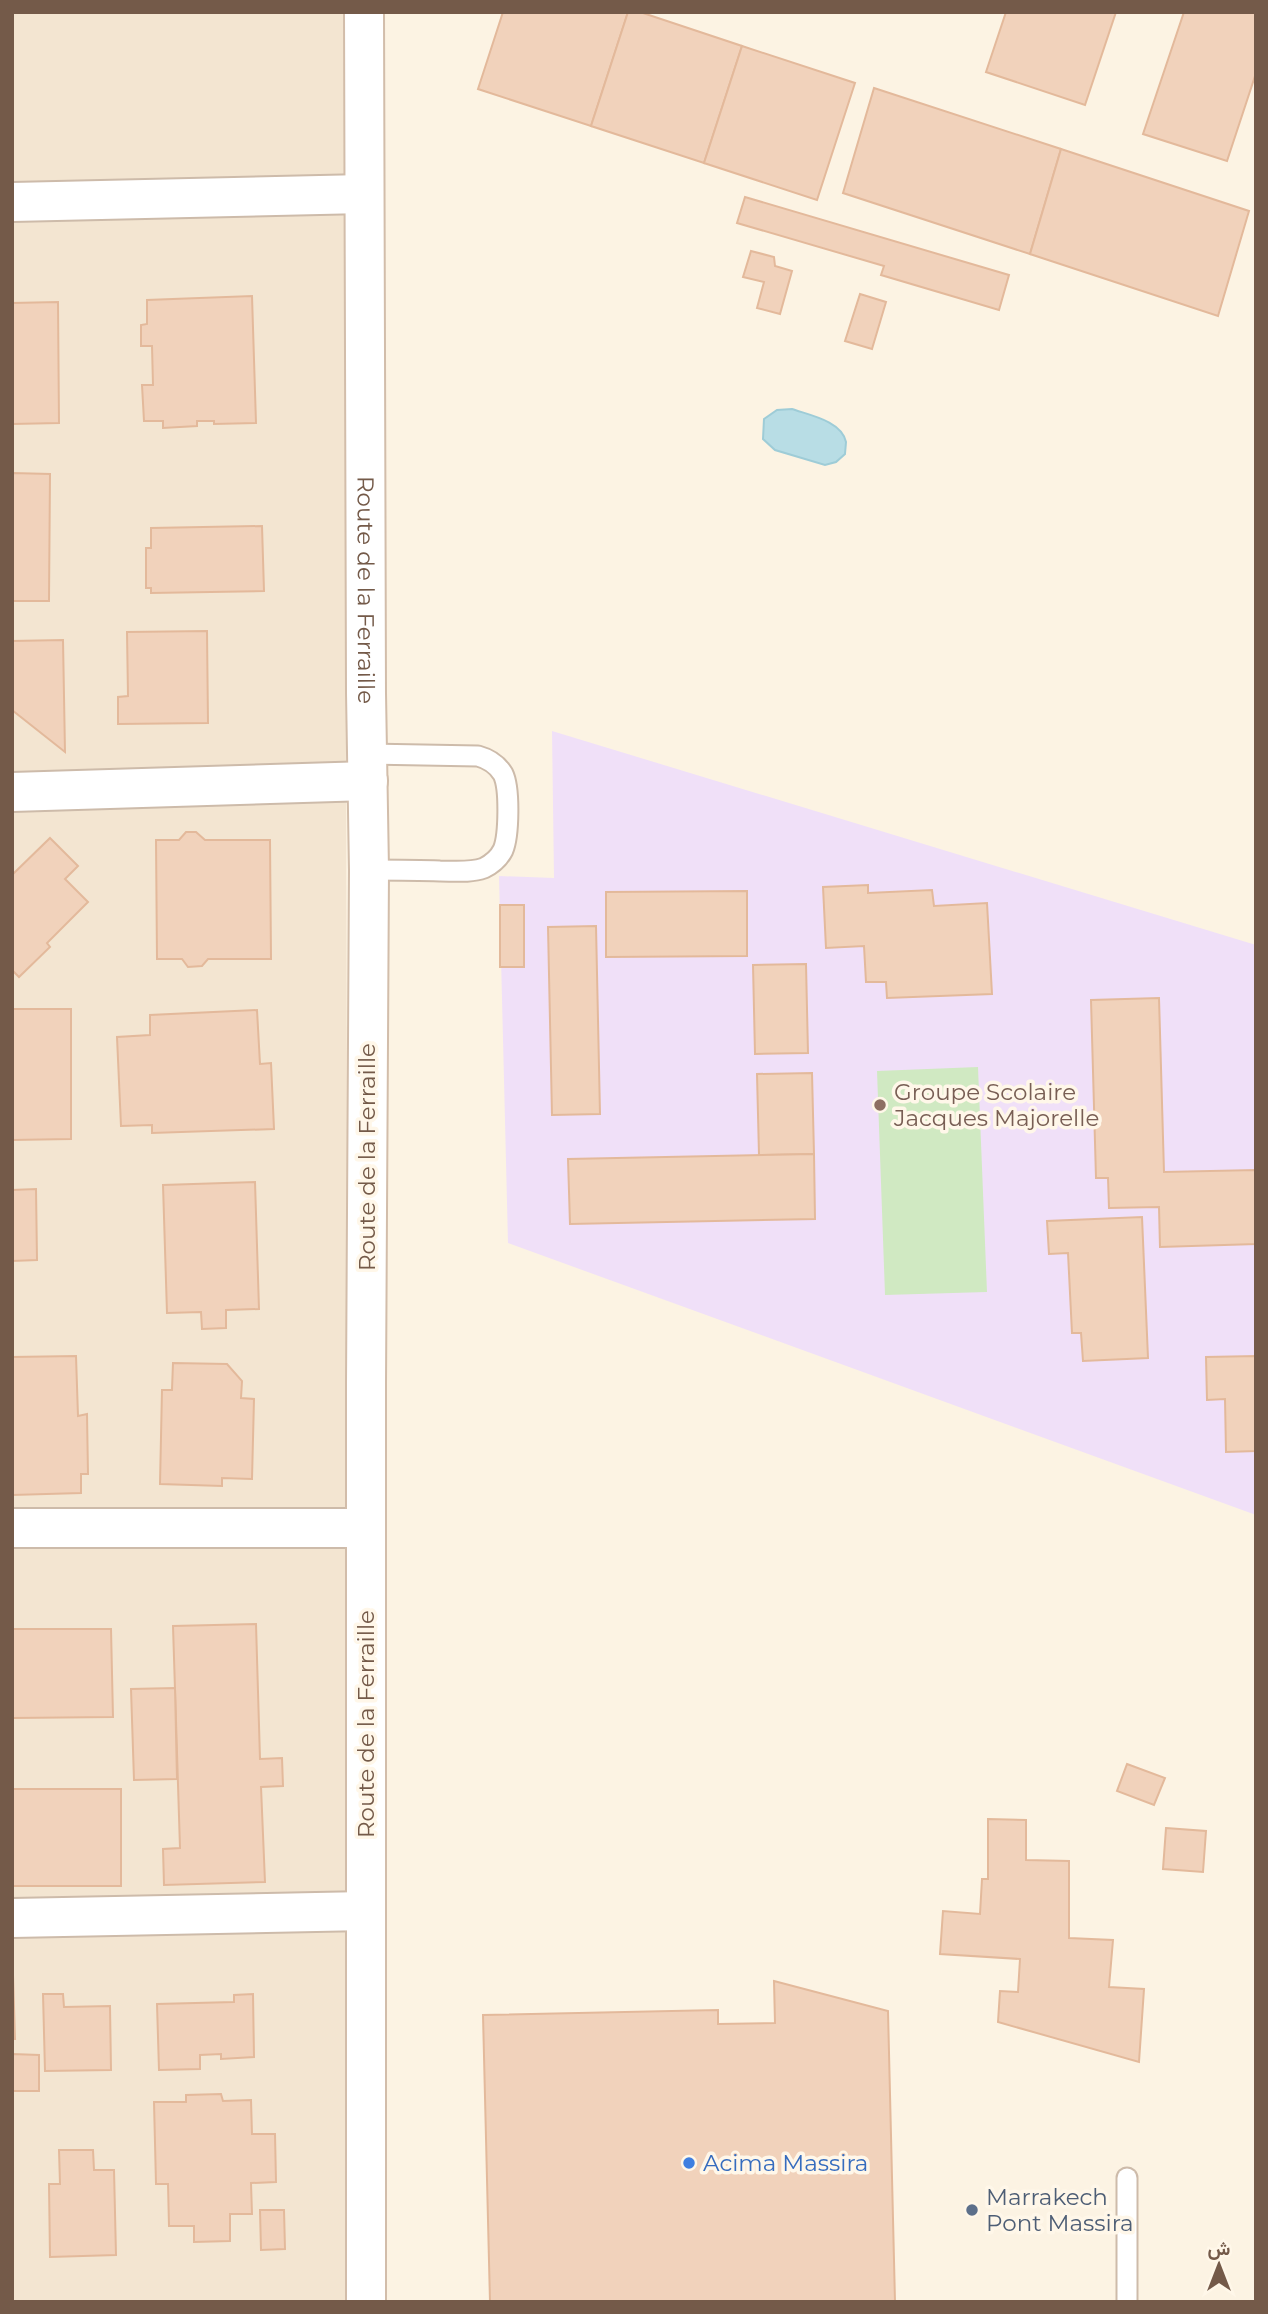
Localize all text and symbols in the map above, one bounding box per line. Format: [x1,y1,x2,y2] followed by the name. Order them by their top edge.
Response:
[351,476,380,704] street label: Route de la Ferraille
[353,1043,381,1271] street label: Route de la Ferraille
[893,1078,1099,1132] place label: Groupe Scolaire Jacques Majorelle
[872,1097,888,1113] marker: Groupe Scolaire Jacques Majorelle
[352,1610,380,1838] street label: Route de la Ferraille
[703,2149,868,2177] place label: Acima Massira
[681,2155,697,2171] marker: Acima Massira
[986,2183,1134,2237] place label: Marrakech Pont Massira
[964,2202,980,2218] marker: Marrakech Pont Massira
[1184,2230,1254,2300] north arrow
[1208,2237,1231,2260] text: ش

